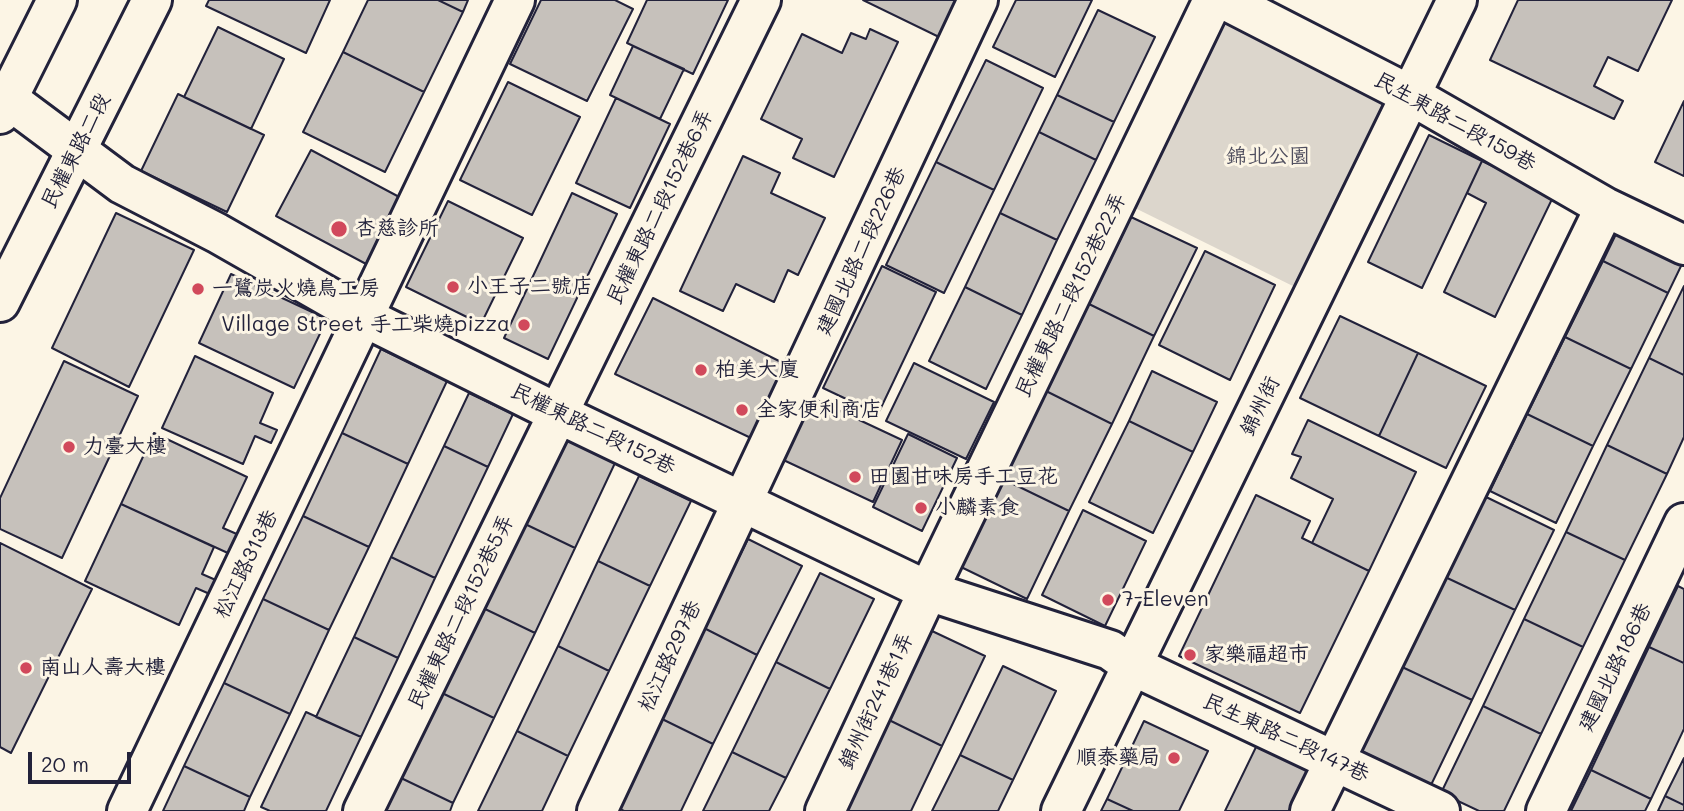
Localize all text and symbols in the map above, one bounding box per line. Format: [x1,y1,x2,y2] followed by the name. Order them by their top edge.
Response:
[1370,67,1540,177] street label: 民生東路二段159巷
[36,89,116,213] street label: 民權東路二段
[602,105,718,309] street label: 民權東路二段152巷6弄
[1226,144,1310,170] park label: 錦北公園
[811,163,911,339] street label: 建國北路二段226巷
[1010,188,1132,402] street label: 民權東路二段152巷22弄
[355,216,439,242] place label: 杏慈診所
[329,219,349,239] marker: 杏慈診所
[467,274,593,300] place label: 小王子二號店
[212,276,380,302] place label: 一鷺炭火燒鳥工房
[445,279,461,295] marker: 小王子二號店
[190,281,206,297] marker: 一鷺炭火燒鳥工房
[221,312,510,338] place label: Village Street 手工柴燒pizza
[516,317,532,333] marker: Village Street 手工柴燒pizza
[715,357,799,383] place label: 柏美大廈
[693,362,709,378] marker: 柏美大廈
[1235,372,1285,440] street label: 錦州街
[506,378,680,480] street label: 民權東路二段152巷
[756,397,882,423] place label: 全家便利商店
[734,402,750,418] marker: 全家便利商店
[83,434,167,460] place label: 力臺大樓
[61,439,77,455] marker: 力臺大樓
[869,464,1058,490] place label: 田園甘味房手工豆花
[847,469,863,485] marker: 田園甘味房手工豆花
[935,495,1019,521] place label: 小麟素食
[913,500,929,516] marker: 小麟素食
[209,505,283,623] street label: 松江路313巷
[403,510,519,714] street label: 民權東路二段152巷5弄
[1122,587,1209,613] place label: 7-Eleven
[1100,592,1116,608] marker: 7-Eleven
[633,596,707,716] street label: 松江路297巷
[1573,599,1657,735] street label: 建國北路186巷
[833,629,919,773] street label: 錦州街241巷1弄
[1204,642,1309,668] place label: 家樂福超市
[1182,647,1198,663] marker: 家樂福超市
[40,655,166,681] place label: 南山人壽大樓
[18,660,34,676] marker: 南山人壽大樓
[1199,688,1373,788] street label: 民生東路二段147巷
[32,738,135,782] scale bar
[1076,745,1160,771] place label: 順泰藥局
[41,750,89,777] text: 20 m
[1166,750,1182,766] marker: 順泰藥局

